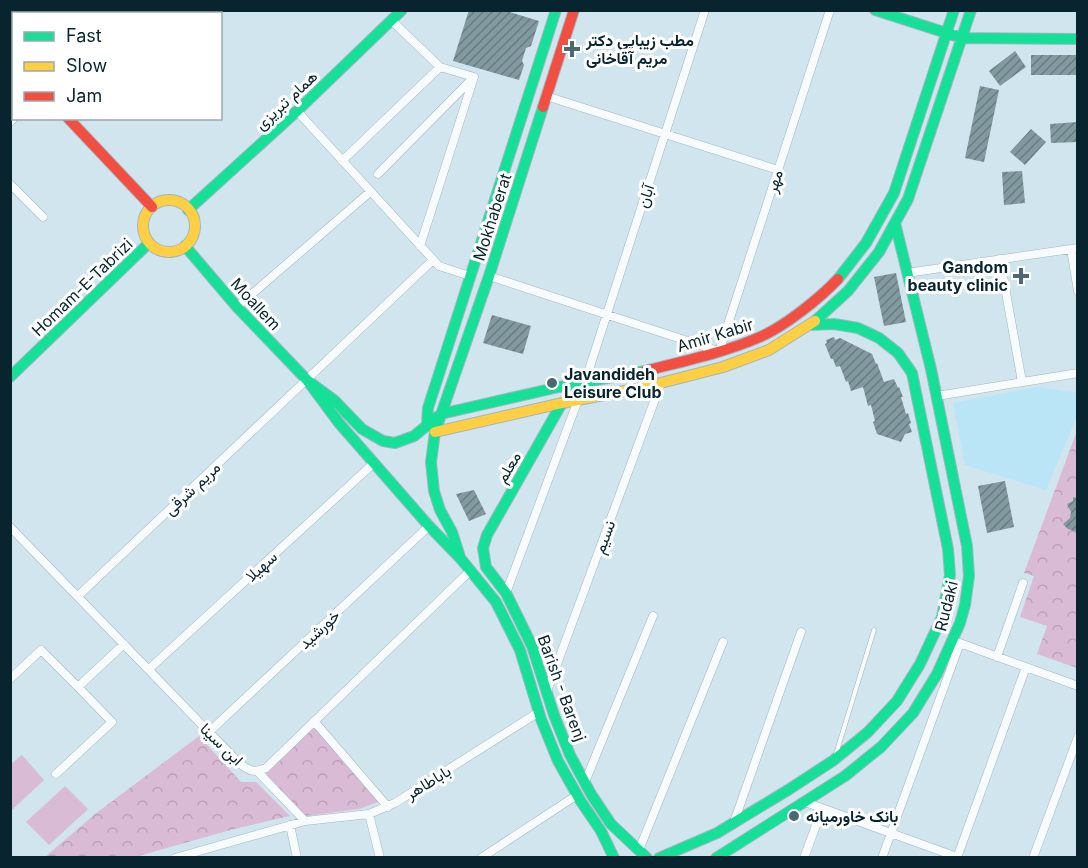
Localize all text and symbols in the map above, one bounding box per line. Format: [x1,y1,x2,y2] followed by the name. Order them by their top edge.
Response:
[12,12,222,120] legend
[66,25,102,46] text: Fast
[585,30,694,69] place label: مطب زیبایی دکتر مریم آقاخانی
[563,40,581,58] marker: مطب زیبایی دکتر مریم آقاخانی
[66,55,107,76] text: Slow
[251,66,322,135] street label: همام تبریزی
[66,85,102,106] text: Jam
[761,167,788,196] street label: مهر
[468,171,516,263] street label: Mokhaberat
[632,181,659,210] street label: آبان
[27,234,137,340] street label: Homam-E-Tabrizi
[908,257,1008,295] place label: Gandom beauty clinic
[1012,267,1030,285] marker: Gandom beauty clinic
[227,274,285,334] street label: Moallem
[674,314,756,356] street label: Amir Kabir
[564,364,662,402] place label: Javandideh Leisure Club
[545,376,559,390] marker: Javandideh Leisure Club
[491,448,526,487] street label: معلم
[160,457,225,520] street label: مریم شرقی
[589,518,620,557] street label: نسیم
[241,547,282,586] street label: سهیلا
[930,579,962,633] street label: Rudaki
[294,605,345,654] street label: خورشید
[533,632,591,744] street label: Barish - Barenj
[195,719,248,770] street label: ابن سینا
[401,760,455,805] street label: باباطاهر
[806,806,899,827] place label: بانک خاورمیانه
[787,809,801,823] marker: بانک خاورمیانه

